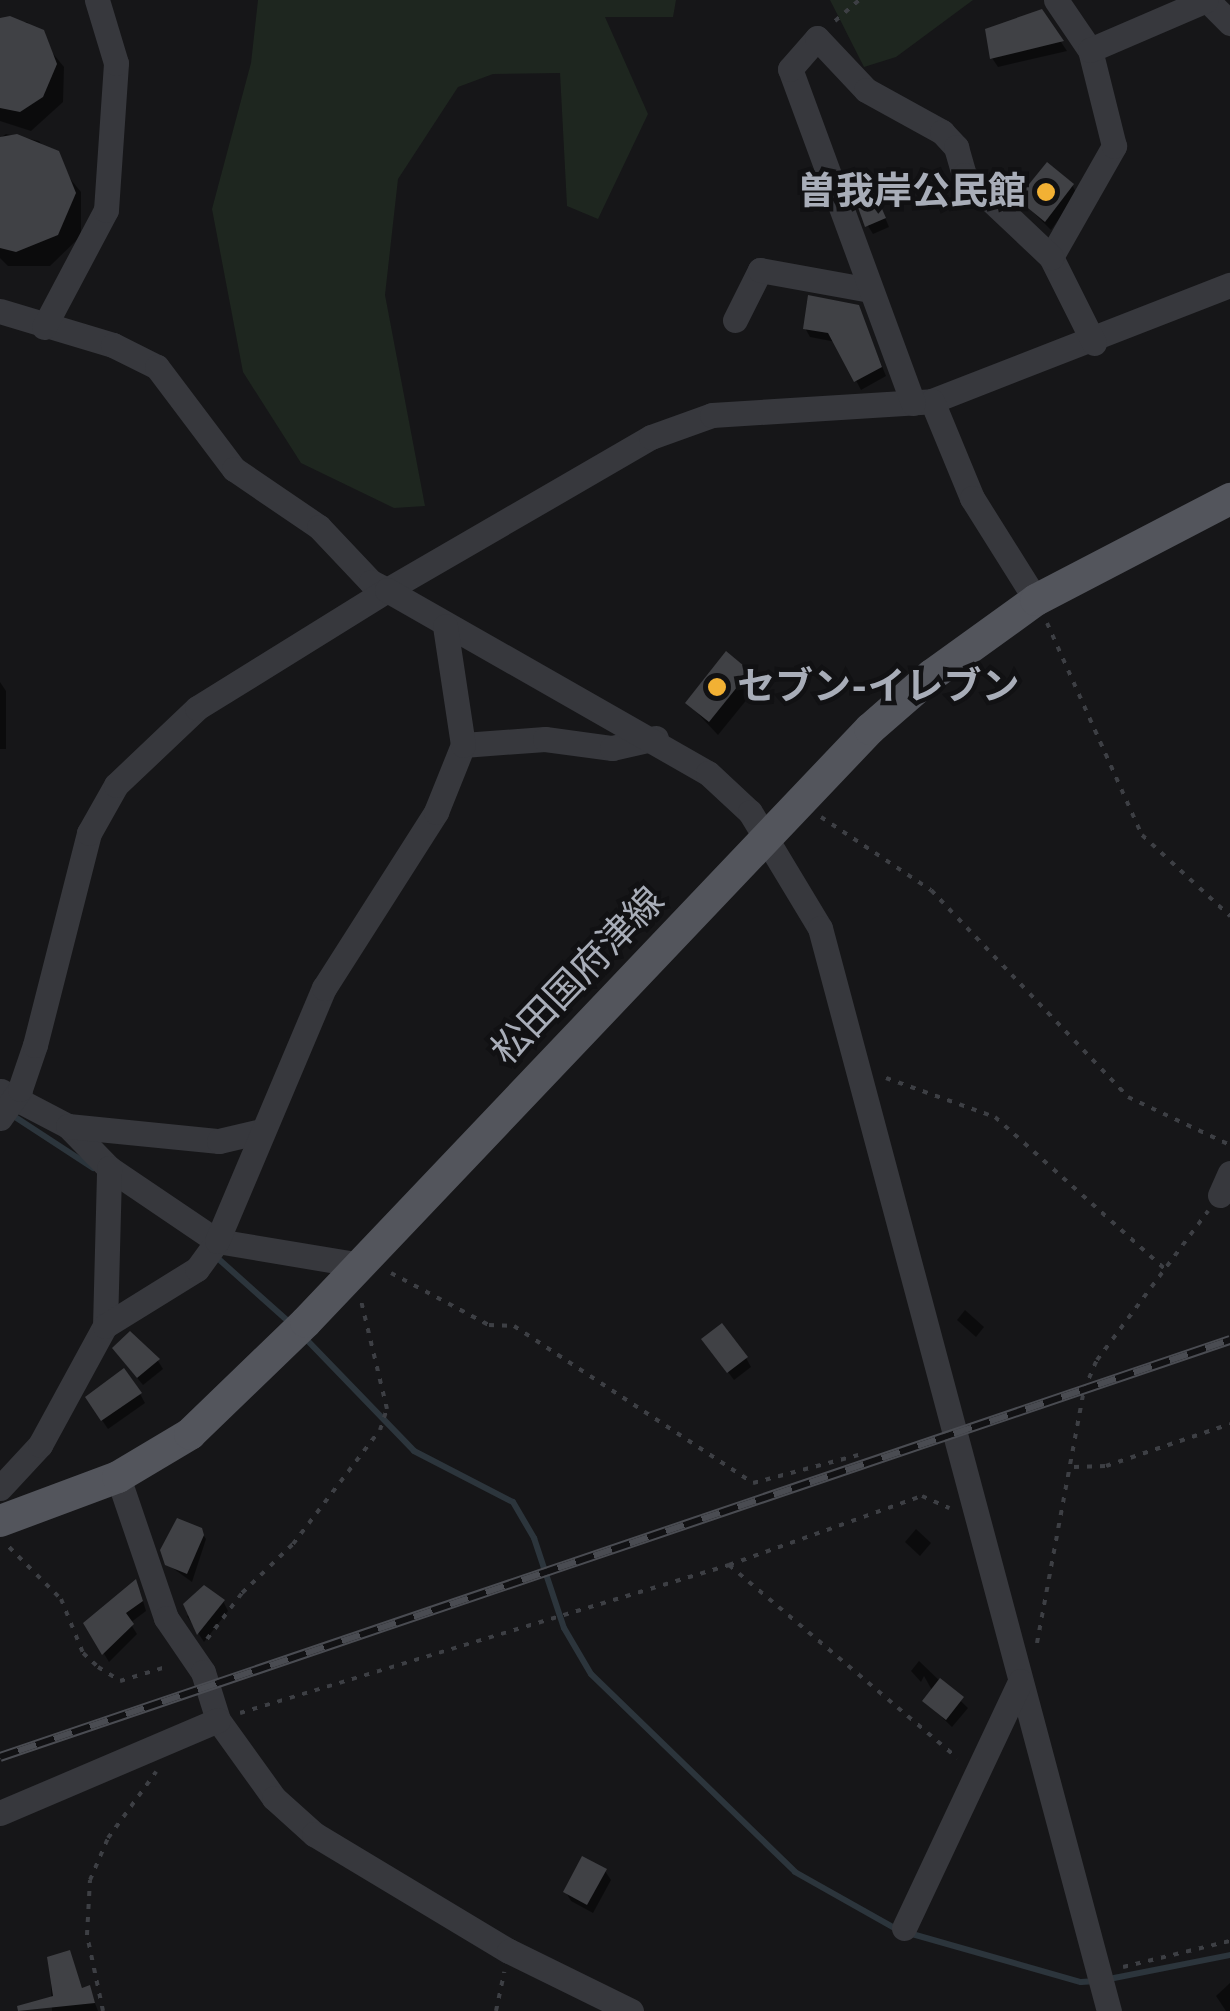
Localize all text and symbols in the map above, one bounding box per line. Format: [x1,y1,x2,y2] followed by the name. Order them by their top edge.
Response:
[798,169,1026,215] place label: 曽我岸公民館
[1035,181,1057,203] marker: 曽我岸公民館
[737,664,1019,710] place label: セブン-イレブン
[706,676,728,698] marker: セブン-イレブン
[482,878,674,1074] street label: 松田国府津線

